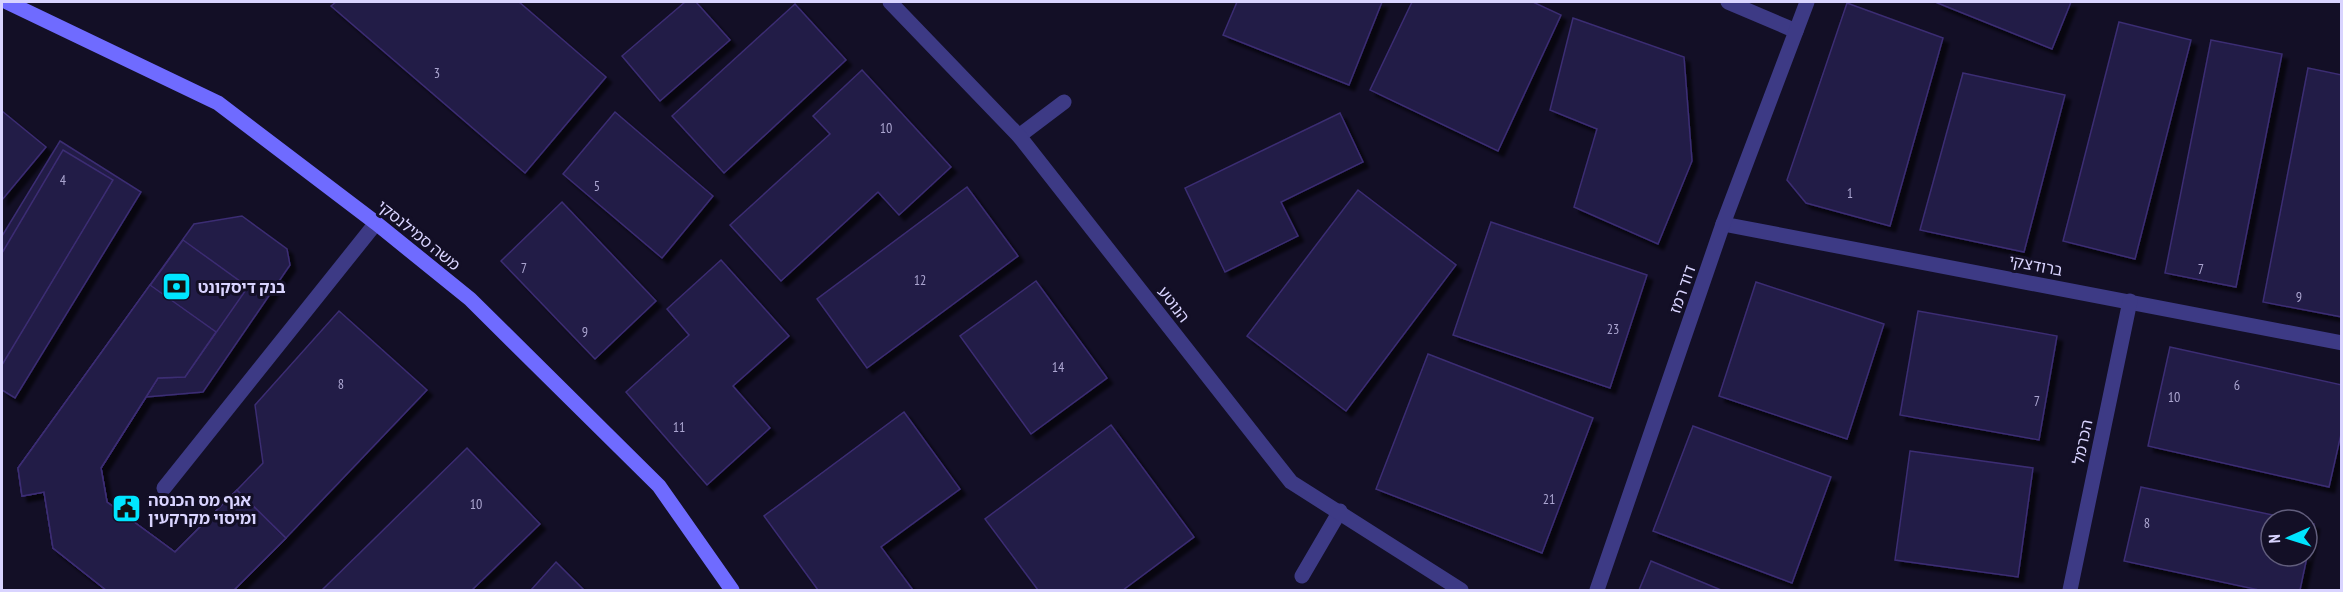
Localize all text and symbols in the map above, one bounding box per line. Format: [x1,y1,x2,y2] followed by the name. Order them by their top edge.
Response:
[434,64,440,82] house number: 3
[880,119,892,137] house number: 10
[60,171,67,189] house number: 4
[594,177,600,195] house number: 5
[1847,184,1853,202] house number: 1
[374,196,464,274] street label: משה סמילנסקי
[2007,250,2065,280] street label: ברודצקי
[521,259,527,277] house number: 7
[2198,260,2204,278] house number: 7
[1664,262,1700,316] street label: דוד רמז
[161,271,193,303] bank icon: בנק דיסקונט
[914,271,926,289] house number: 12
[198,277,286,297] place label: בנק דיסקונט
[1154,282,1194,326] street label: הנוטע
[2296,288,2302,306] house number: 9
[1607,320,1619,338] house number: 23
[582,323,588,341] house number: 9
[1052,358,1065,376] house number: 14
[338,375,344,393] house number: 8
[2234,376,2240,394] house number: 6
[2168,388,2180,406] house number: 10
[2034,392,2040,410] house number: 7
[673,418,685,436] house number: 11
[2067,418,2097,466] street label: הכרמל
[148,490,257,528] place label: אגף מס הכנסה ומיסוי מקרקעין
[1543,490,1555,508] house number: 21
[111,493,143,525] public building icon: אגף מס הכנסה ומיסוי מקרקעין
[470,495,482,513] house number: 10
[2259,508,2319,568] north arrow
[2144,514,2150,532] house number: 8
[2264,534,2284,544] text: N

